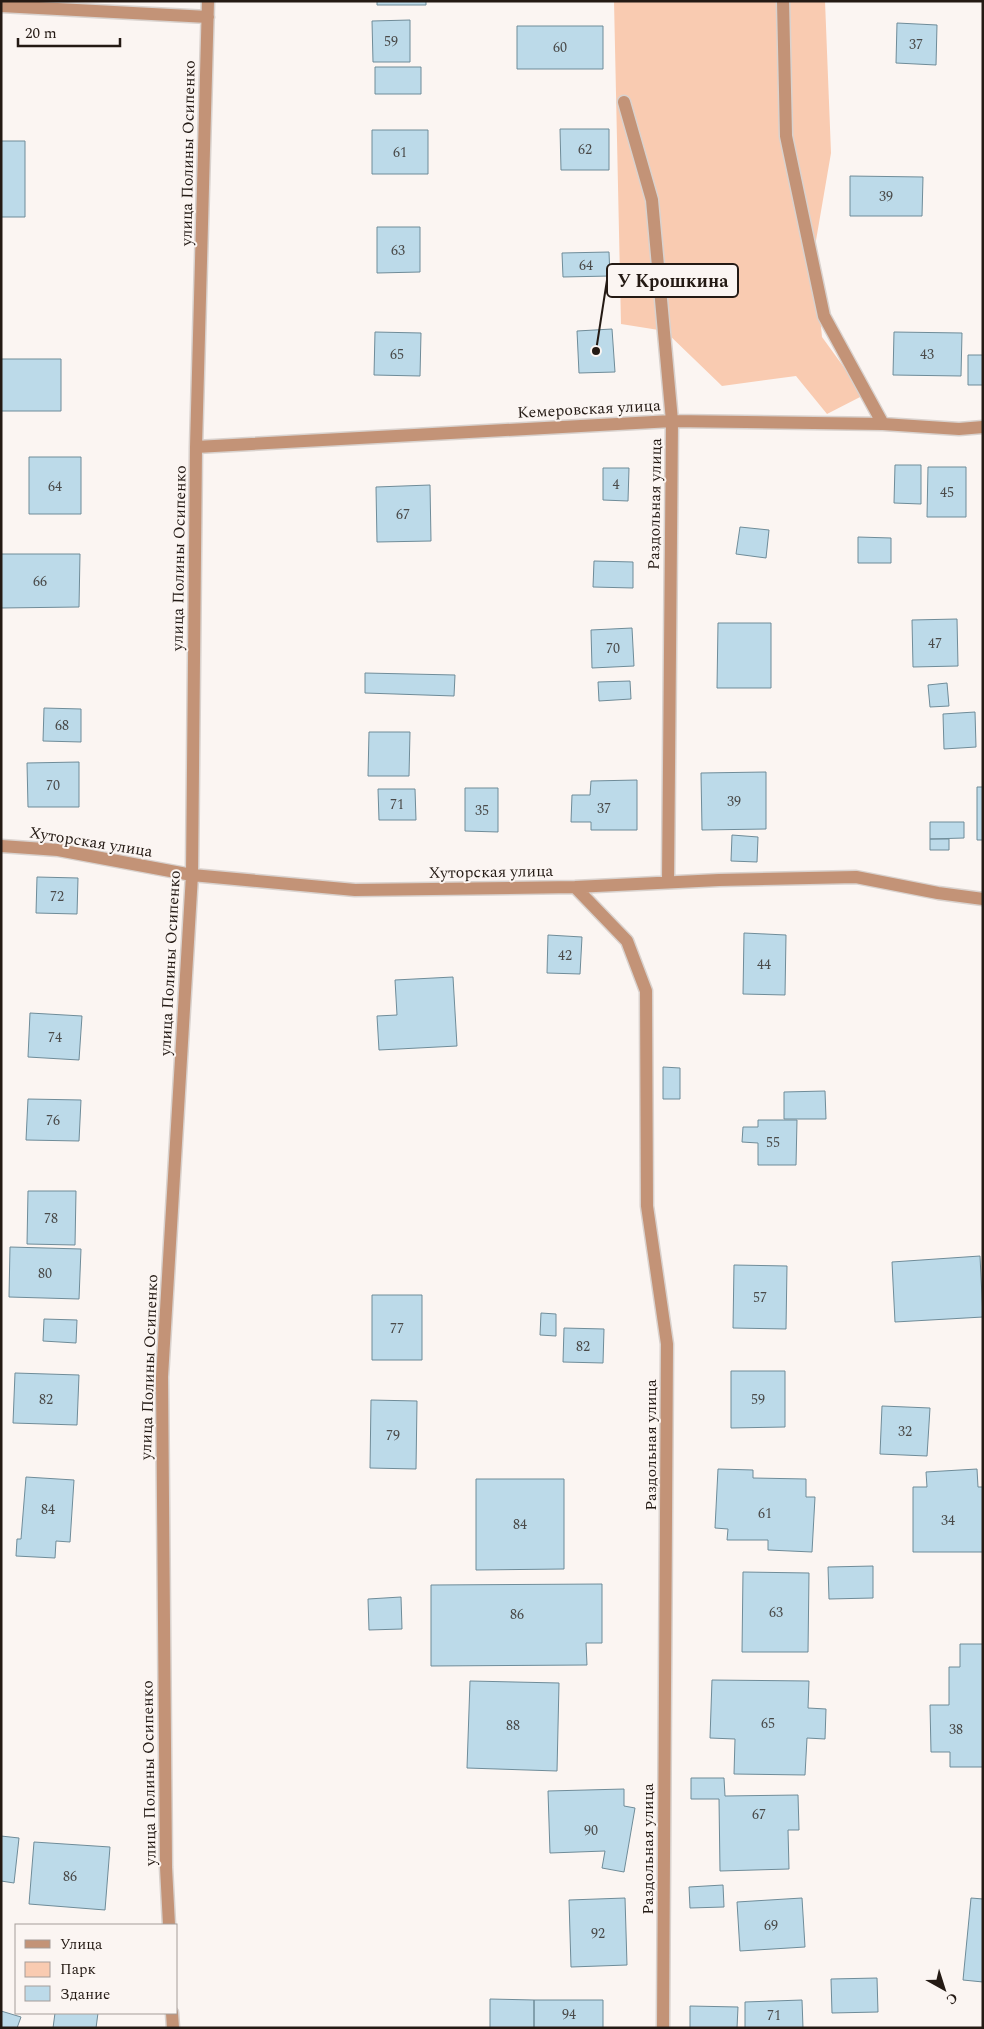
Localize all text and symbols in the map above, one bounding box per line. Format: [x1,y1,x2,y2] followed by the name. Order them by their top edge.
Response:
[18,15,120,47] scale bar
[25,22,57,45] text: 20 m
[384,31,398,52] house number: 59
[909,34,923,55] house number: 37
[553,37,567,58] house number: 60
[174,60,202,247] street label: улица Полины Осипенко
[578,139,592,160] house number: 62
[393,142,407,163] house number: 61
[879,186,893,207] house number: 39
[391,240,405,261] house number: 63
[579,255,593,276] house number: 64
[607,264,738,297] callout: У Крошкина
[617,268,729,295] text: У Крошкина
[390,344,404,365] house number: 65
[920,344,934,365] house number: 43
[517,393,662,425] street label: Кемеровская улица
[642,438,668,570] street label: Раздольная улица
[165,465,193,652] street label: улица Полины Осипенко
[613,474,620,495] house number: 4
[48,476,62,497] house number: 64
[940,482,954,503] house number: 45
[396,504,410,525] house number: 67
[33,571,47,592] house number: 66
[928,633,942,654] house number: 47
[606,638,620,659] house number: 70
[55,715,69,736] house number: 68
[46,775,60,796] house number: 70
[727,791,741,812] house number: 39
[390,794,404,815] house number: 71
[597,798,611,819] house number: 37
[475,800,489,821] house number: 35
[28,820,155,864] street label: Хуторская улица
[428,859,554,885] street label: Хуторская улица
[153,870,187,1057] street label: улица Полины Осипенко
[50,886,64,907] house number: 72
[558,945,572,966] house number: 42
[757,954,771,975] house number: 44
[48,1027,62,1048] house number: 74
[46,1110,60,1131] house number: 76
[766,1132,780,1153] house number: 55
[44,1208,58,1229] house number: 78
[38,1263,52,1284] house number: 80
[134,1274,164,1461] street label: улица Полины Осипенко
[753,1287,767,1308] house number: 57
[390,1318,404,1339] house number: 77
[576,1336,590,1357] house number: 82
[639,1379,663,1511] street label: Раздольная улица
[39,1389,53,1410] house number: 82
[751,1389,765,1410] house number: 59
[898,1421,912,1442] house number: 32
[386,1425,400,1446] house number: 79
[41,1499,55,1520] house number: 84
[758,1503,772,1524] house number: 61
[941,1510,955,1531] house number: 34
[513,1514,527,1535] house number: 84
[769,1602,783,1623] house number: 63
[510,1604,524,1625] house number: 86
[135,1680,163,1867] street label: улица Полины Осипенко
[761,1713,775,1734] house number: 65
[506,1715,520,1736] house number: 88
[949,1719,963,1740] house number: 38
[636,1783,660,1915] street label: Раздольная улица
[752,1804,766,1825] house number: 67
[584,1820,598,1841] house number: 90
[63,1866,77,1887] house number: 86
[764,1915,778,1936] house number: 69
[591,1923,605,1944] house number: 92
[15,1924,178,2014] legend
[60,1933,103,1956] text: Улица
[60,1958,96,1981] text: Парк
[919,1964,969,2014] north arrow
[60,1983,110,2006] text: Здание
[941,1987,962,2010] text: С
[562,2004,576,2025] house number: 94
[767,2005,781,2026] house number: 71

